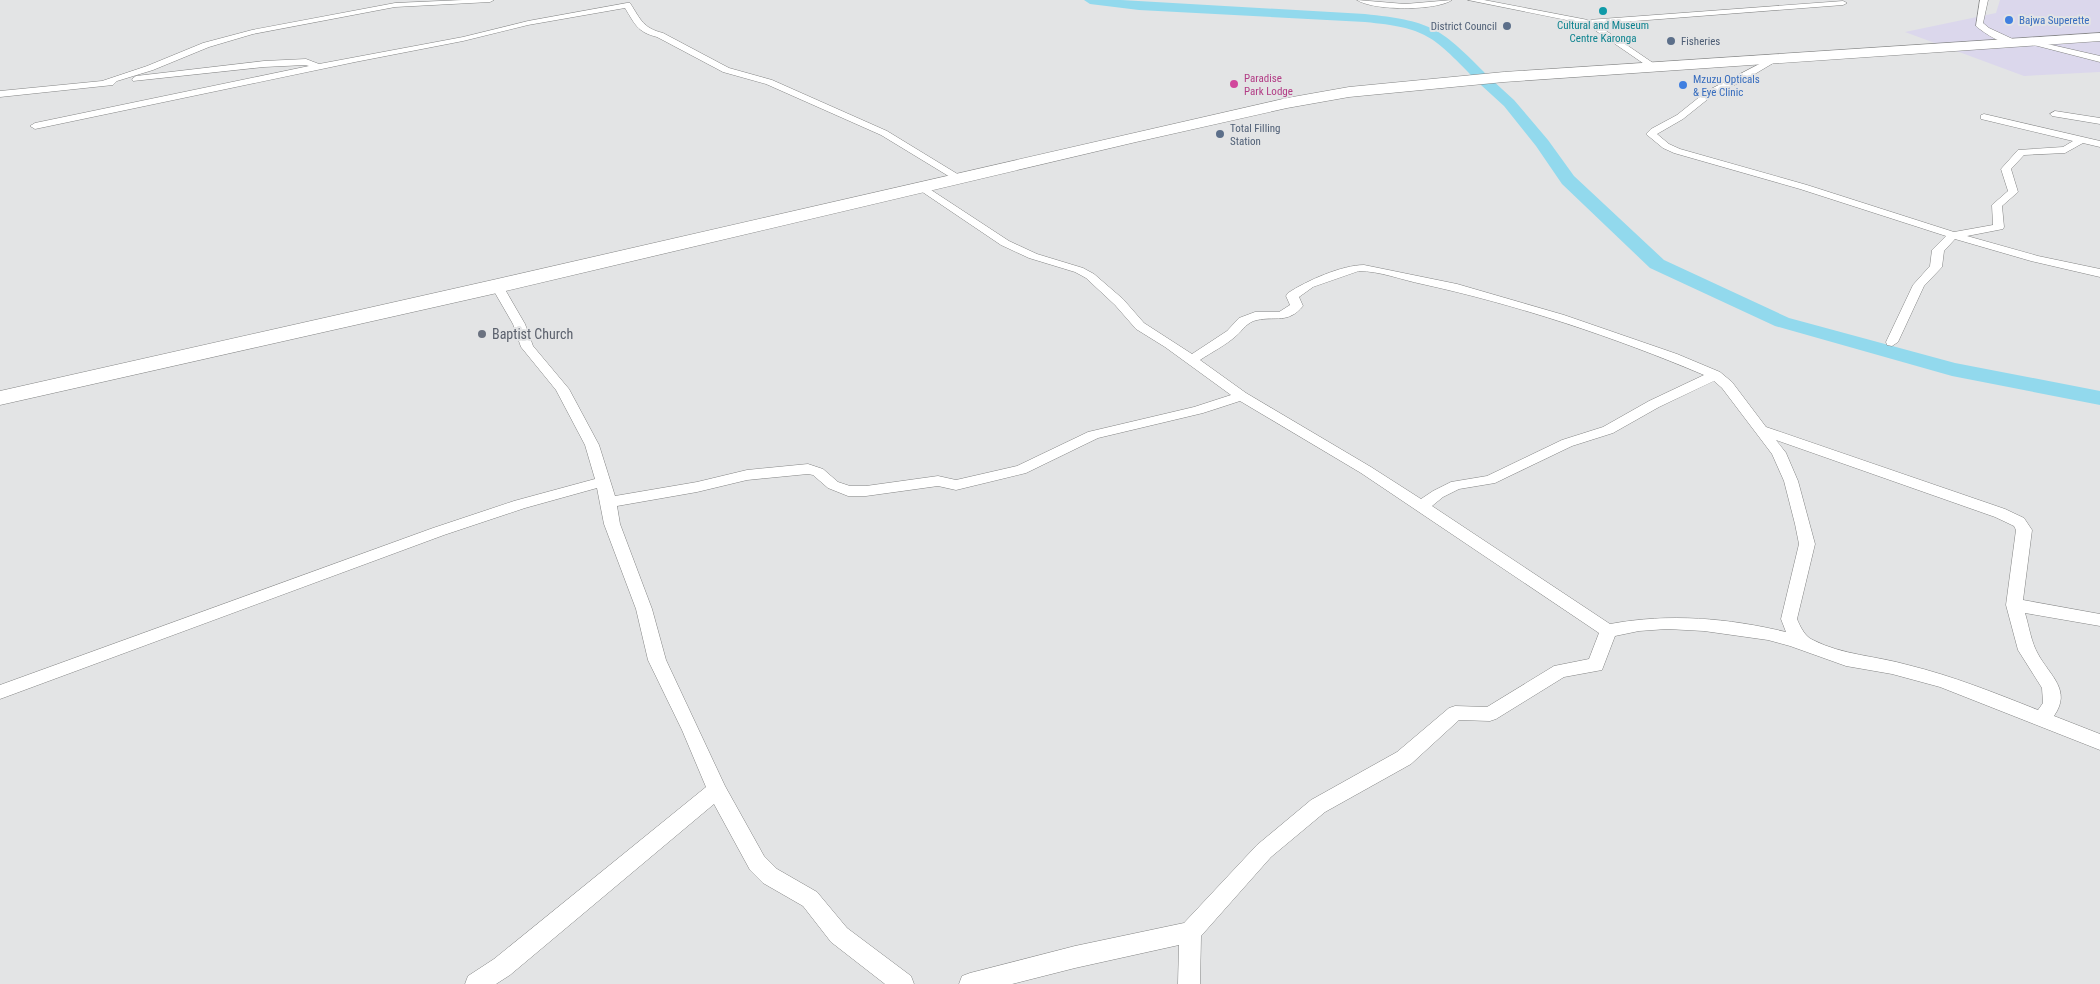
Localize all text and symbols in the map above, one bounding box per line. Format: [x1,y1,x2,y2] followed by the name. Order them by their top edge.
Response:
[1597,5,1609,17] marker: Cultural and Museum Centre Karonga
[2003,14,2015,26] marker: Bajwa Superette
[2019,14,2089,27] place label: Bajwa Superette
[1557,19,1649,45] place label: Cultural and Museum Centre Karonga
[1431,20,1497,33] place label: District Council
[1501,20,1513,32] marker: District Council
[1665,35,1677,47] marker: Fisheries
[1681,35,1720,48] place label: Fisheries
[1244,72,1293,98] place label: Paradise Park Lodge
[1693,73,1760,99] place label: Mzuzu Opticals & Eye Clinic
[1228,78,1240,90] marker: Paradise Park Lodge
[1677,79,1689,91] marker: Mzuzu Opticals & Eye Clinic
[1230,122,1280,148] place label: Total Filling Station
[1214,128,1226,140] marker: Total Filling Station
[492,326,573,342] place label: Baptist Church
[476,328,488,340] marker: Baptist Church

